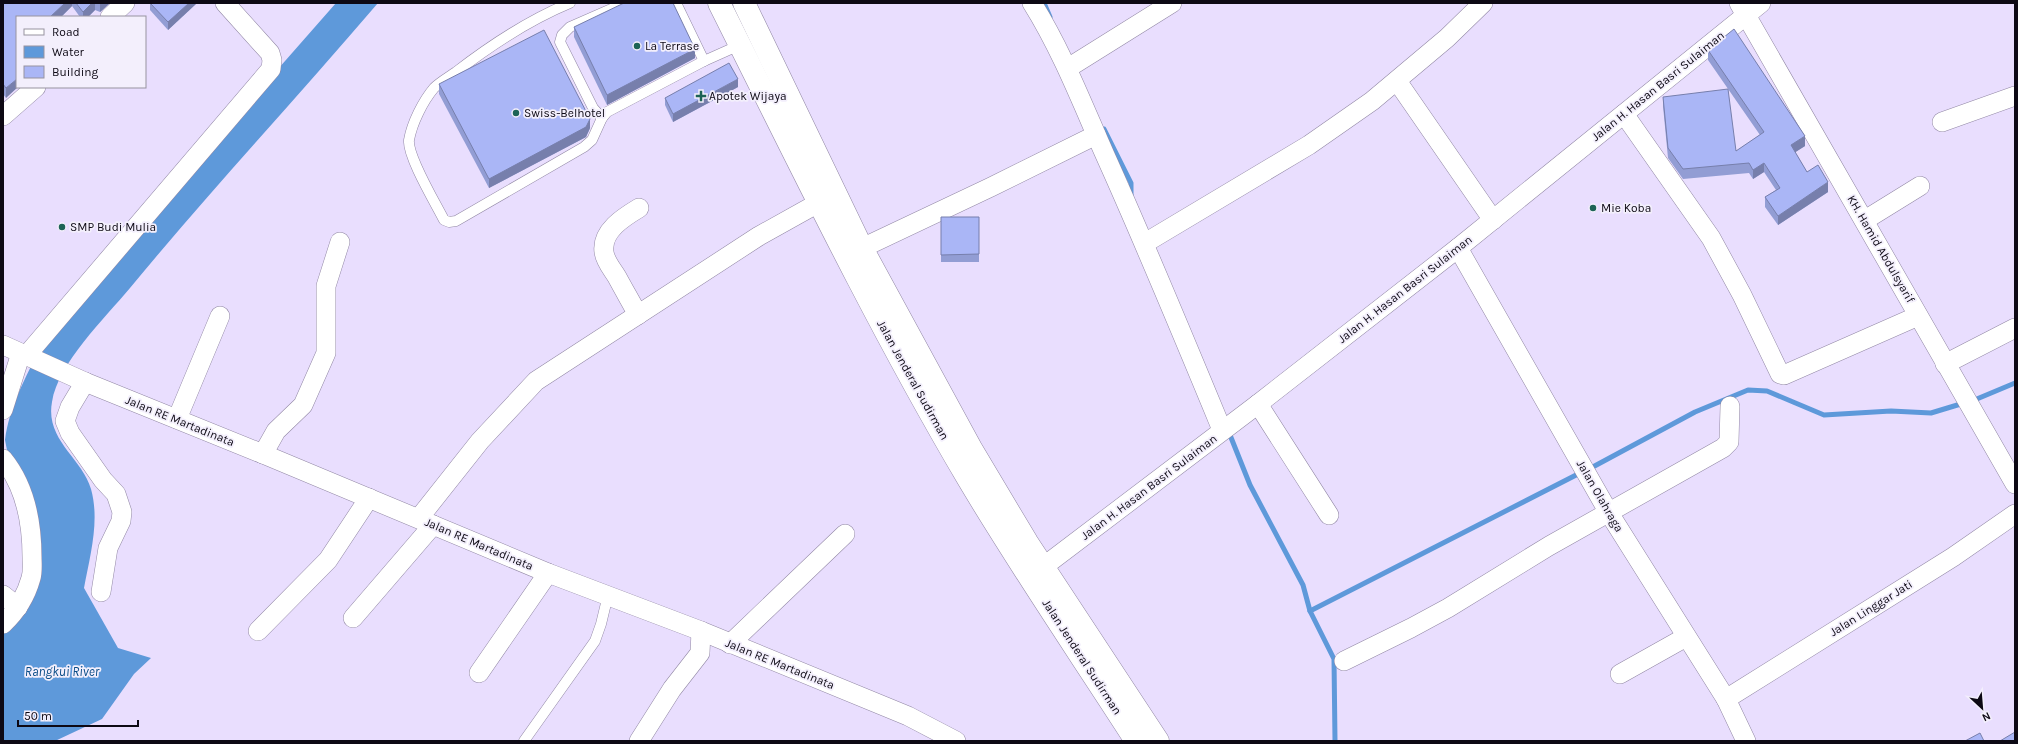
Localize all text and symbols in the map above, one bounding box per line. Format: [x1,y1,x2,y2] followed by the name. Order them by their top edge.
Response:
[16,16,146,88] legend
[52,25,80,39] text: Road
[1589,28,1727,144] street label: Jalan H. Hasan Basri Sulaiman
[645,39,699,53] place label: La Terrase
[632,41,642,51] marker: La Terrase
[52,45,85,59] text: Water
[52,65,99,79] text: Building
[709,89,787,103] place label: Apotek Wijaya
[696,91,706,101] marker: Apotek Wijaya
[524,106,605,120] place label: Swiss-Belhotel
[511,108,521,118] marker: Swiss-Belhotel
[1845,193,1918,306] street label: KH. Hamid Abdulsyarif
[1601,201,1651,215] place label: Mie Koba
[1588,203,1598,213] marker: Mie Koba
[70,220,156,234] place label: SMP Budi Mulia
[57,222,67,232] marker: SMP Budi Mulia
[1335,232,1475,346] street label: Jalan H. Hasan Basri Sulaiman
[874,318,952,442] street label: Jalan Jenderal Sudirman
[123,393,237,449] street label: Jalan RE Martadinata
[1078,431,1220,543] street label: Jalan H. Hasan Basri Sulaiman
[1574,458,1626,534] street label: Jalan Olahraga
[423,515,535,573] street label: Jalan RE Martadinata
[1827,577,1915,639] street label: Jalan Linggar Jati
[1039,597,1125,717] street label: Jalan Jenderal Sudirman
[723,636,837,692] street label: Jalan RE Martadinata
[25,664,100,679] water label: Rangkui River
[1962,688,2002,728] north arrow
[18,702,138,728] scale bar
[24,709,52,723] text: 50 m
[1980,709,1993,724] text: N

